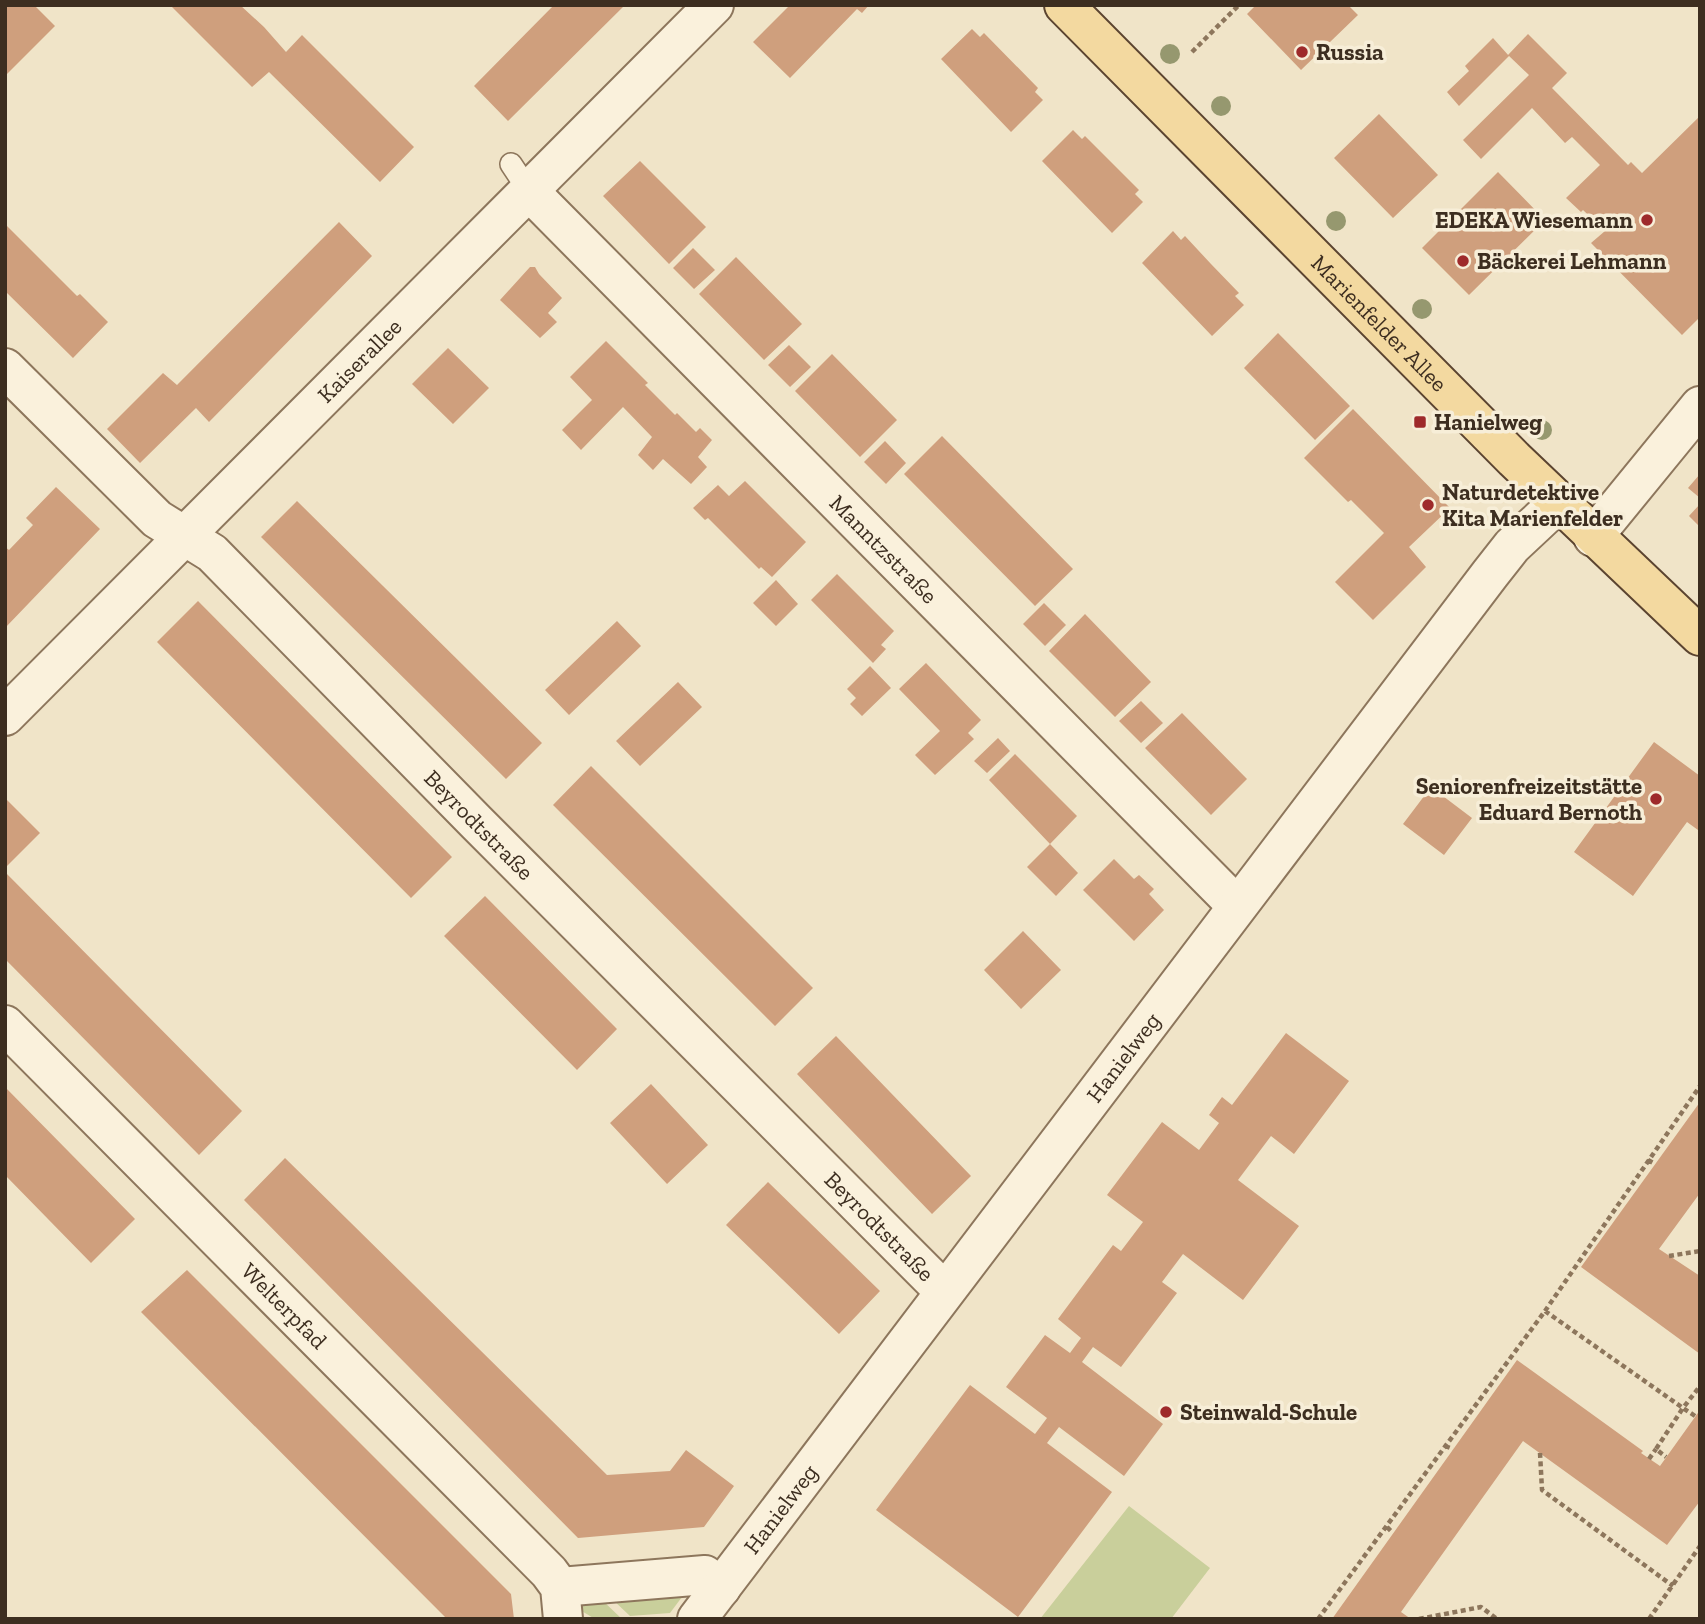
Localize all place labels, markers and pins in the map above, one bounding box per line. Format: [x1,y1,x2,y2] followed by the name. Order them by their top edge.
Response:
[1316,38,1384,66] place label: Russia
[1294,44,1310,60] marker: Russia
[1435,206,1633,234] place label: EDEKA Wiesemann
[1639,212,1655,228] marker: EDEKA Wiesemann
[1477,247,1667,275] place label: Bäckerei Lehmann
[1455,253,1471,269] marker: Bäckerei Lehmann
[1434,408,1542,436] place label: Hanielweg
[1412,414,1428,430] marker: Hanielweg
[1442,478,1623,532] place label: Naturdetektive Kita Marienfelder
[1420,497,1436,513] marker: Naturdetektive Kita Marienfelder
[1416,772,1643,826] place label: Seniorenfreizeitstätte Eduard Bernoth
[1648,791,1664,807] marker: Seniorenfreizeitstätte Eduard Bernoth
[1180,1398,1357,1426] place label: Steinwald-Schule
[1158,1404,1174,1420] marker: Steinwald-Schule

